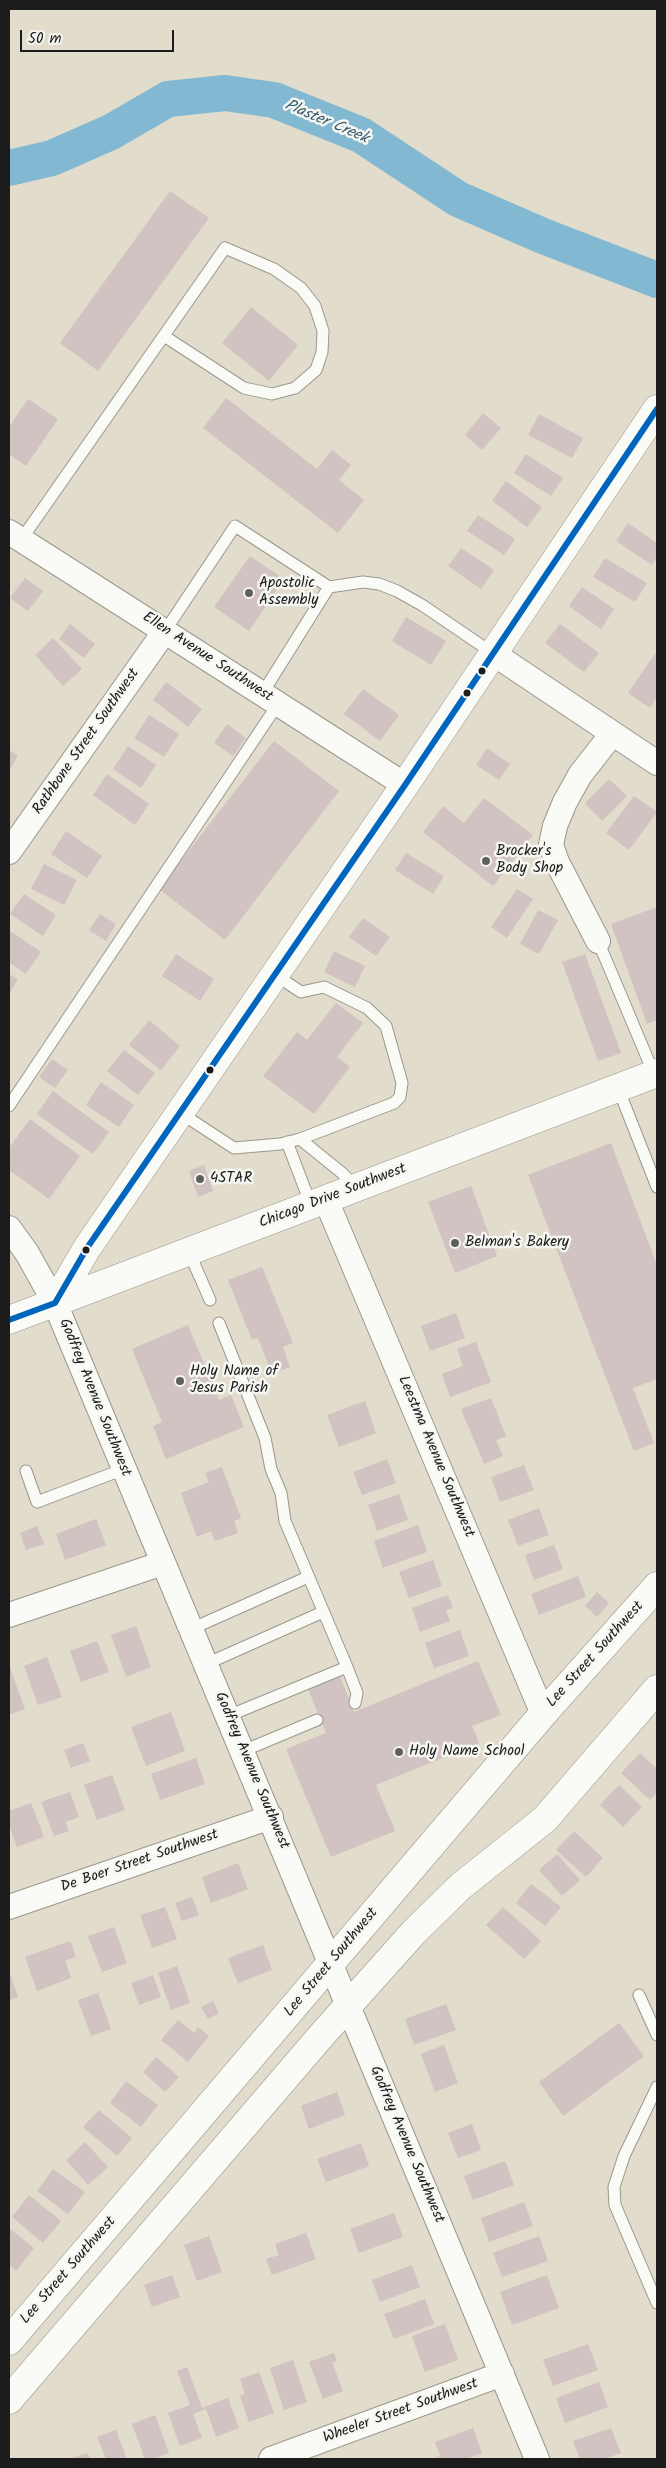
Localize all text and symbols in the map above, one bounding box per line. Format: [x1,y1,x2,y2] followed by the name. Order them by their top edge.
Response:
[22,20,176,52] scale bar
[28,27,62,51] text: 50 m
[281,97,371,149] water label: Plaster Creek
[259,575,318,610] place label: Apostolic Assembly
[243,587,255,599] marker: Apostolic Assembly
[138,609,276,707] street label: Ellen Avenue Southwest
[30,666,144,818] street label: Rathbone Street Southwest
[477,666,487,676] unlabelled marker
[462,688,472,698] unlabelled marker
[496,843,563,878] place label: Brocker's Body Shop
[480,855,492,867] marker: Brocker's Body Shop
[205,1065,215,1075] unlabelled marker
[257,1161,409,1233] street label: Chicago Drive Southwest
[210,1170,252,1188] place label: 4STAR
[194,1173,206,1185] marker: 4STAR
[465,1234,569,1252] place label: Belman's Bakery
[449,1237,461,1249] marker: Belman's Bakery
[81,1245,91,1255] unlabelled marker
[54,1316,134,1480] street label: Godfrey Avenue Southwest
[190,1363,278,1398] place label: Holy Name of Jesus Parish
[393,1373,477,1541] street label: Leestma Avenue Southwest
[174,1375,186,1387] marker: Holy Name of Jesus Parish
[544,1598,648,1712] street label: Lee Street Southwest
[210,1690,292,1852] street label: Godfrey Avenue Southwest
[409,1743,524,1761] place label: Holy Name School
[393,1746,405,1758] marker: Holy Name School
[59,1827,221,1897] street label: De Boer Street Southwest
[281,1905,383,2021] street label: Lee Street Southwest
[365,2064,447,2226] street label: Godfrey Avenue Southwest
[17,2214,121,2328] street label: Lee Street Southwest
[321,2376,481,2448] street label: Wheeler Street Southwest

